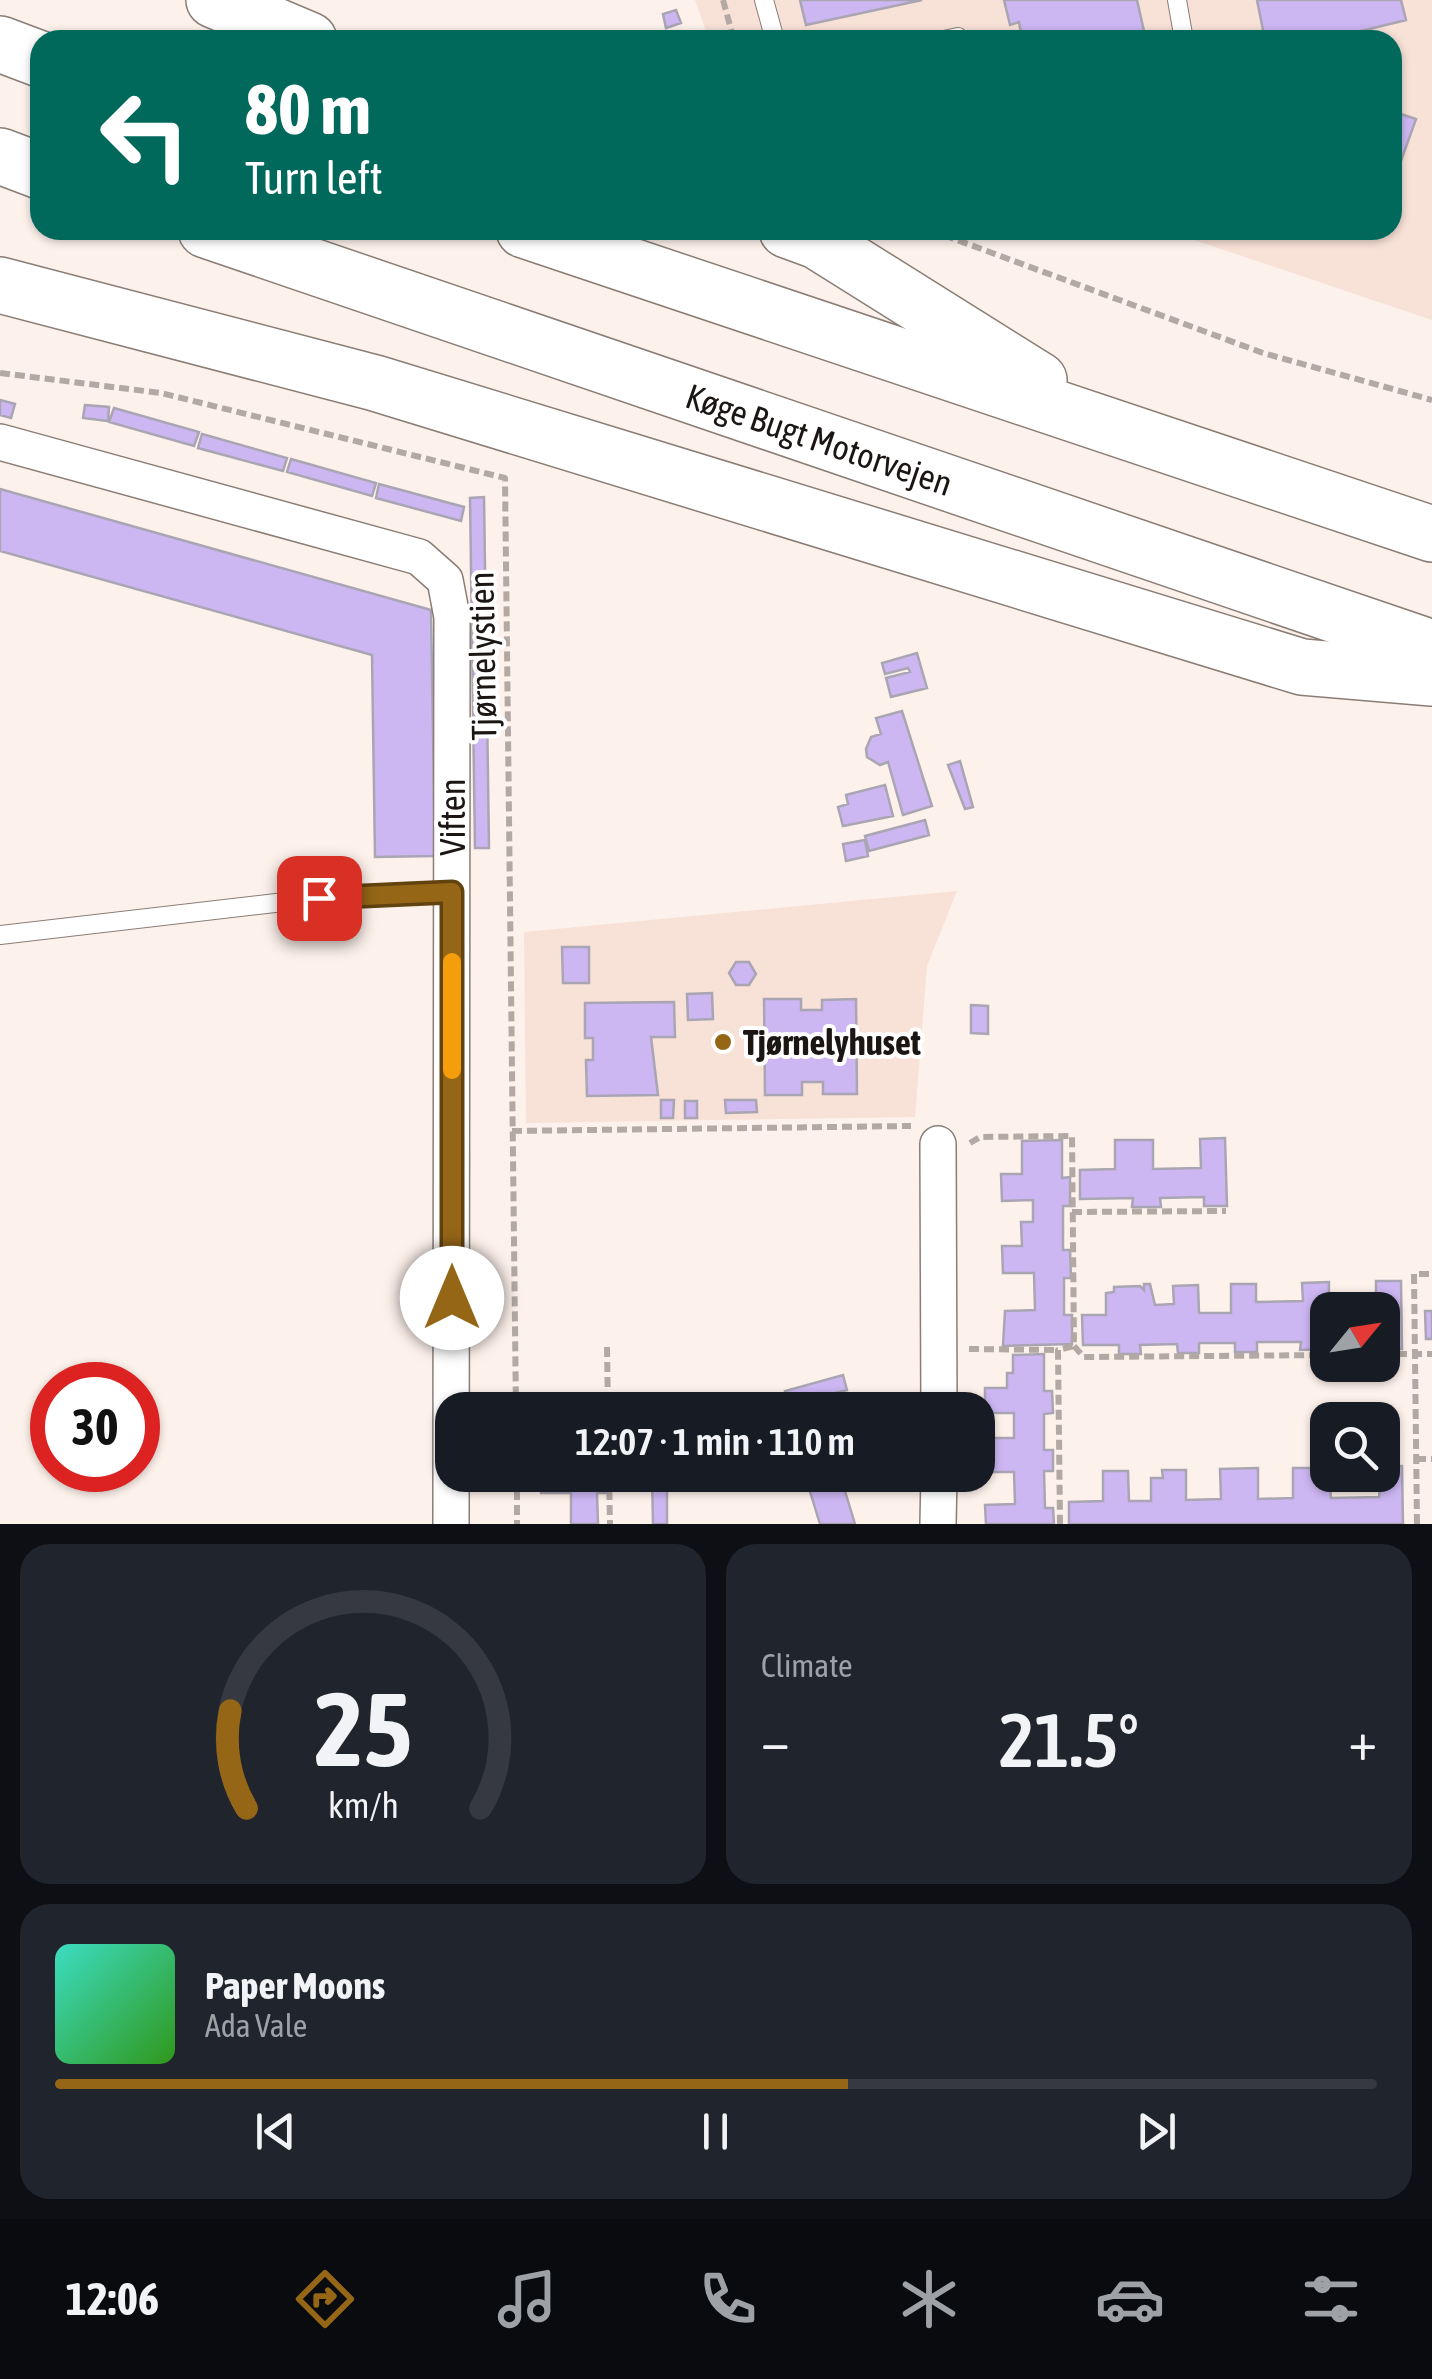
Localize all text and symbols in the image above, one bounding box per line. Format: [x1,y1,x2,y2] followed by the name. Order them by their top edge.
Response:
[245,69,371,149] text: 80 m
[80,70,210,200] icon: left
[245,152,383,204] text: Turn left
[681,375,958,503] street label: Køge Bugt Motorvejen
[461,571,503,741] street label: Tjørnelystien
[432,778,472,856] street label: Viften
[277,856,362,941] pin
[292,871,347,926] icon: arrive
[743,1022,921,1062] place label: Tjørnelyhuset
[712,1031,734,1053] marker: Tjørnelyhuset
[400,1246,504,1350] position arrow
[1310,1292,1400,1382] north arrow
[1310,1292,1400,1492] map controls
[30,1362,160,1492] speed limit sign: 30
[1310,1402,1400,1492] button: search
[575,1420,855,1463] text: 12:07 · 1 min · 110 m
[761,1647,853,1684] text: Climate
[314,1669,412,1788] text: 25
[999,1697,1139,1783] text: 21.5°
[761,1709,790,1772] text: −
[1348,1709,1377,1772] text: +
[328,1785,398,1826] text: km/h
[205,1964,385,2007] text: Paper Moons
[205,2007,307,2044] text: Ada Vale
[248,2104,303,2159] icon: previous
[688,2104,743,2159] icon: pause
[1129,2104,1184,2159] icon: next
[290,2264,360,2334] icon: directions
[492,2264,562,2334] icon: music
[693,2264,763,2334] icon: phone
[894,2264,964,2334] icon: climate
[1095,2264,1165,2334] icon: car
[1296,2264,1366,2334] icon: filters
[66,2273,159,2325] text: 12:06

